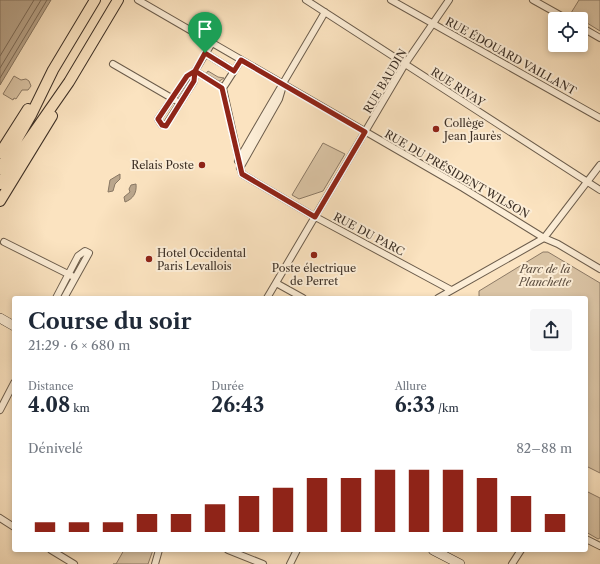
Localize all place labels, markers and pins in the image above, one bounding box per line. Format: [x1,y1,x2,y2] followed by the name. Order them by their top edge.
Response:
[188,12,222,53] pin
[442,116,502,143] place label: Collège Jean Jaurès
[431,124,441,134] marker: Collège Jean Jaurès
[131,158,194,172] place label: Relais Poste
[197,160,207,170] marker: Relais Poste
[157,246,247,273] place label: Hotel Occidental Paris Levallois
[309,250,319,260] marker: Poste électrique de Perret
[144,254,154,264] marker: Hotel Occidental Paris Levallois
[272,261,356,288] place label: Poste électrique de Perret

